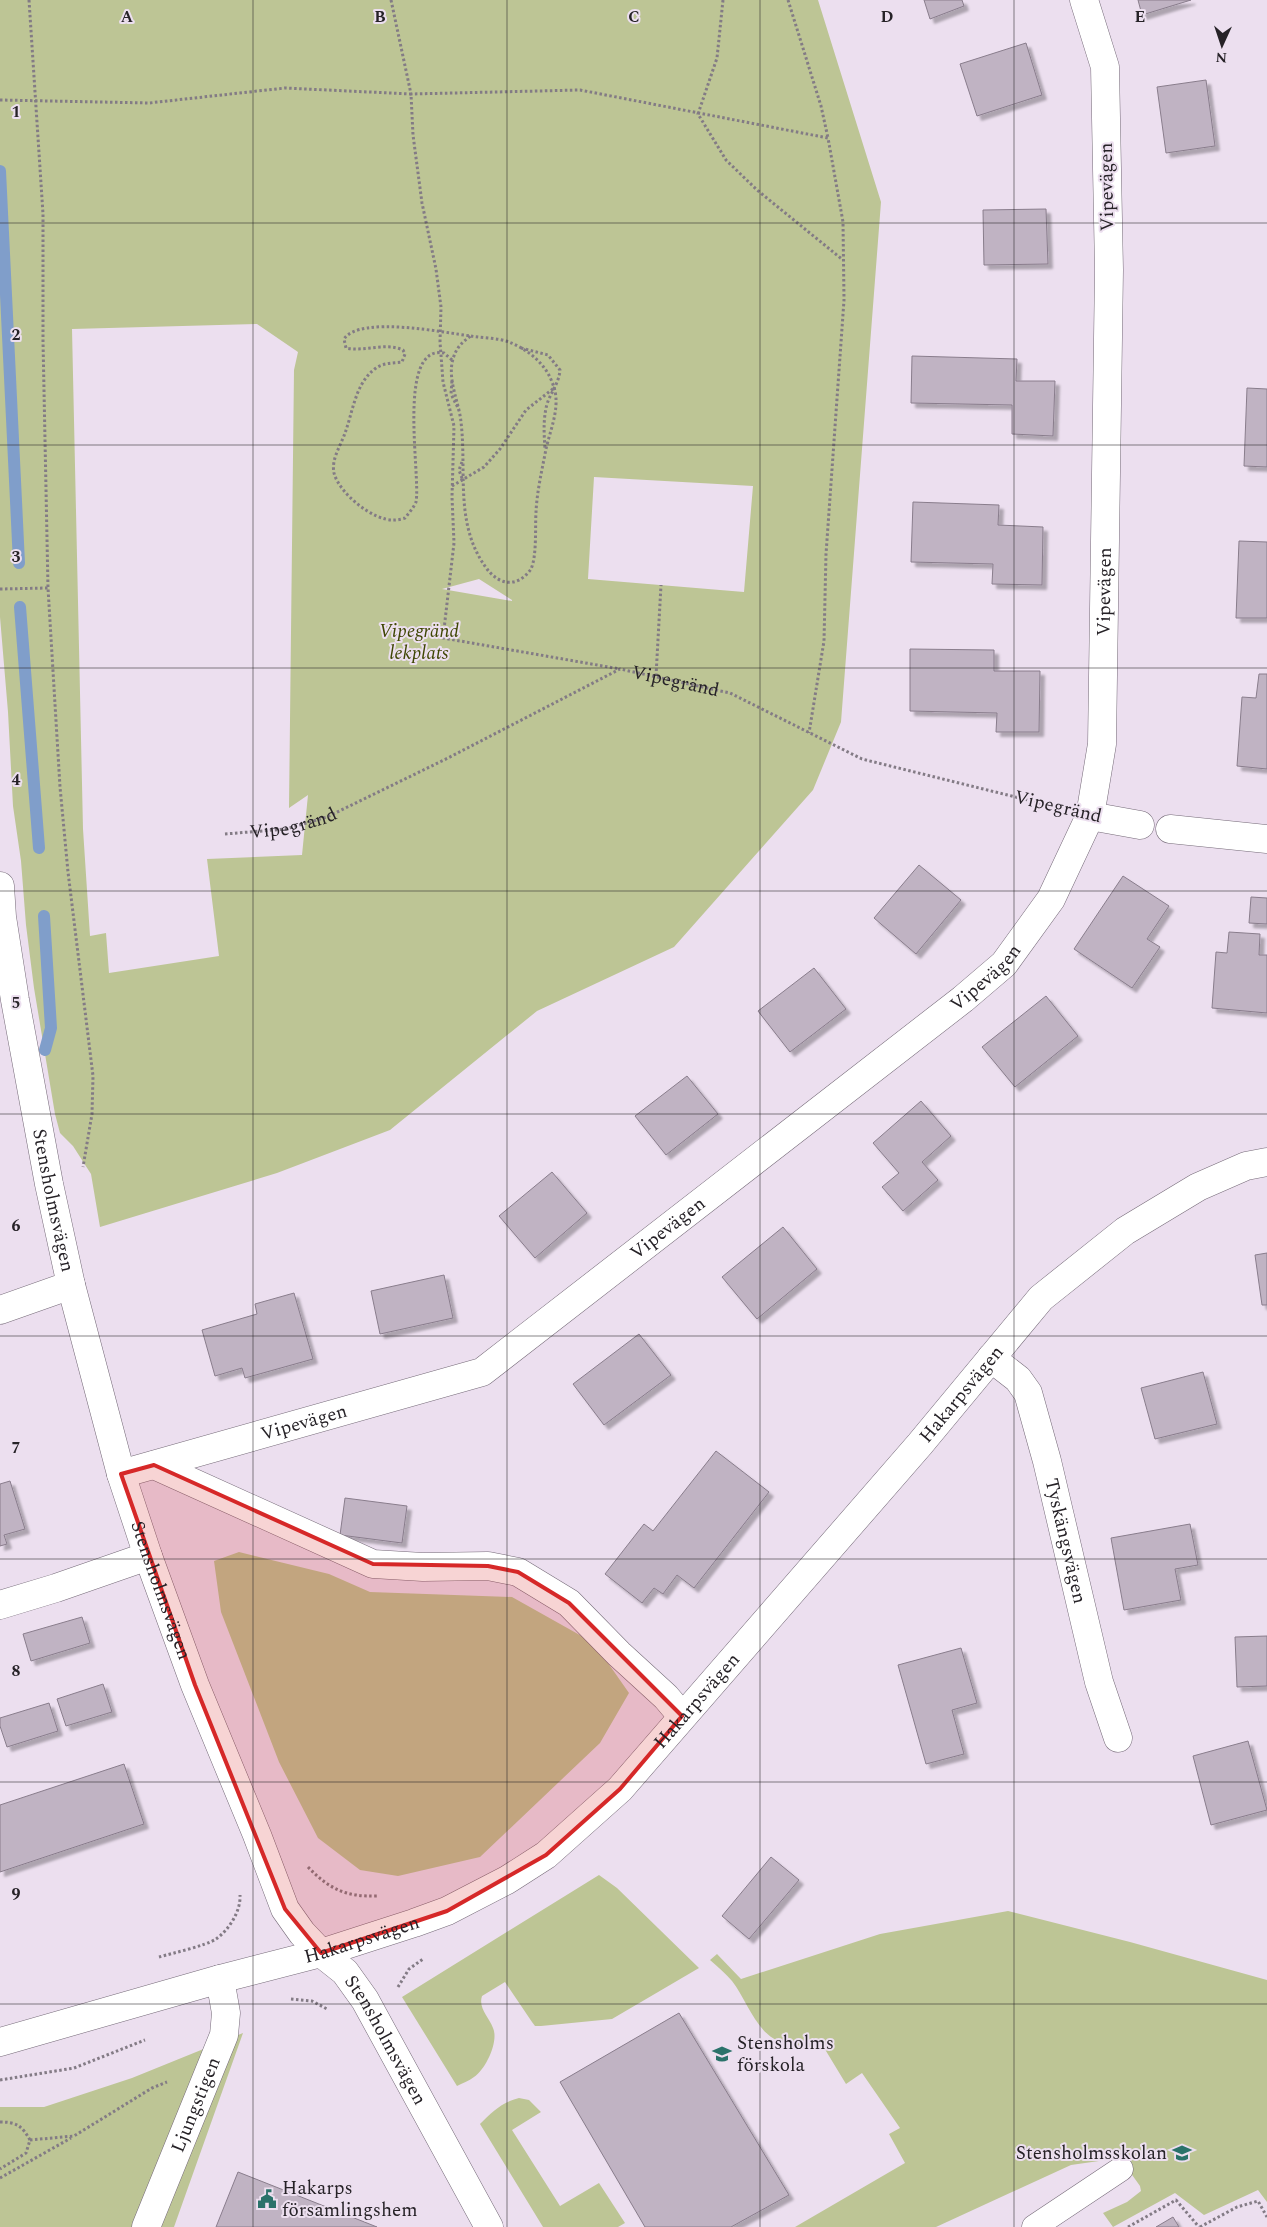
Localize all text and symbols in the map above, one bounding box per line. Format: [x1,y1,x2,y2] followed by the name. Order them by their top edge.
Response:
[121,5,134,29] text: A
[374,5,386,29] text: B
[628,5,640,29] text: C
[881,5,894,29] text: D
[1135,5,1145,29] text: E
[1197,20,1247,70] north arrow
[1215,47,1228,68] text: N
[12,100,20,124] text: 1
[1092,142,1122,232] street label: Vipevägen
[12,323,21,347] text: 2
[12,545,21,569] text: 3
[1089,547,1119,636] street label: Vipevägen
[379,617,459,668] park label: Vipegränd lekplats
[629,657,722,705] street label: Vipegränd
[12,768,21,792] text: 4
[1011,783,1105,831] street label: Vipegränd
[248,800,342,846] street label: Vipegränd
[944,938,1028,1019] street label: Vipevägen
[12,991,20,1015] text: 5
[25,1126,82,1275] street label: Stensholmsvägen
[624,1189,712,1267] street label: Vipevägen
[12,1214,21,1238] text: 6
[912,1339,1011,1449] street label: Hakarpsvägen
[257,1396,351,1448] street label: Vipevägen
[12,1436,21,1460] text: 7
[1037,1475,1095,1606] street label: Tyskängsvägen
[123,1517,199,1664] street label: Stensholmsvägen
[647,1646,747,1755] street label: Hakarpsvägen
[12,1659,21,1683] text: 8
[12,1882,21,1906] text: 9
[301,1908,423,1971] street label: Hakarpsvägen
[337,1969,434,2110] street label: Stensholmsvägen
[737,2029,834,2080] place label: Stensholms förskola
[711,2043,733,2065] school or university icon: Stensholms förskola
[163,2052,228,2157] street label: Ljungstigen
[1016,2139,1167,2168] place label: Stensholmsskolan
[1171,2142,1193,2164] school or university icon: Stensholmsskolan
[282,2174,418,2225] place label: Hakarps församlingshem
[256,2188,278,2210] public building icon: Hakarps församlingshem

